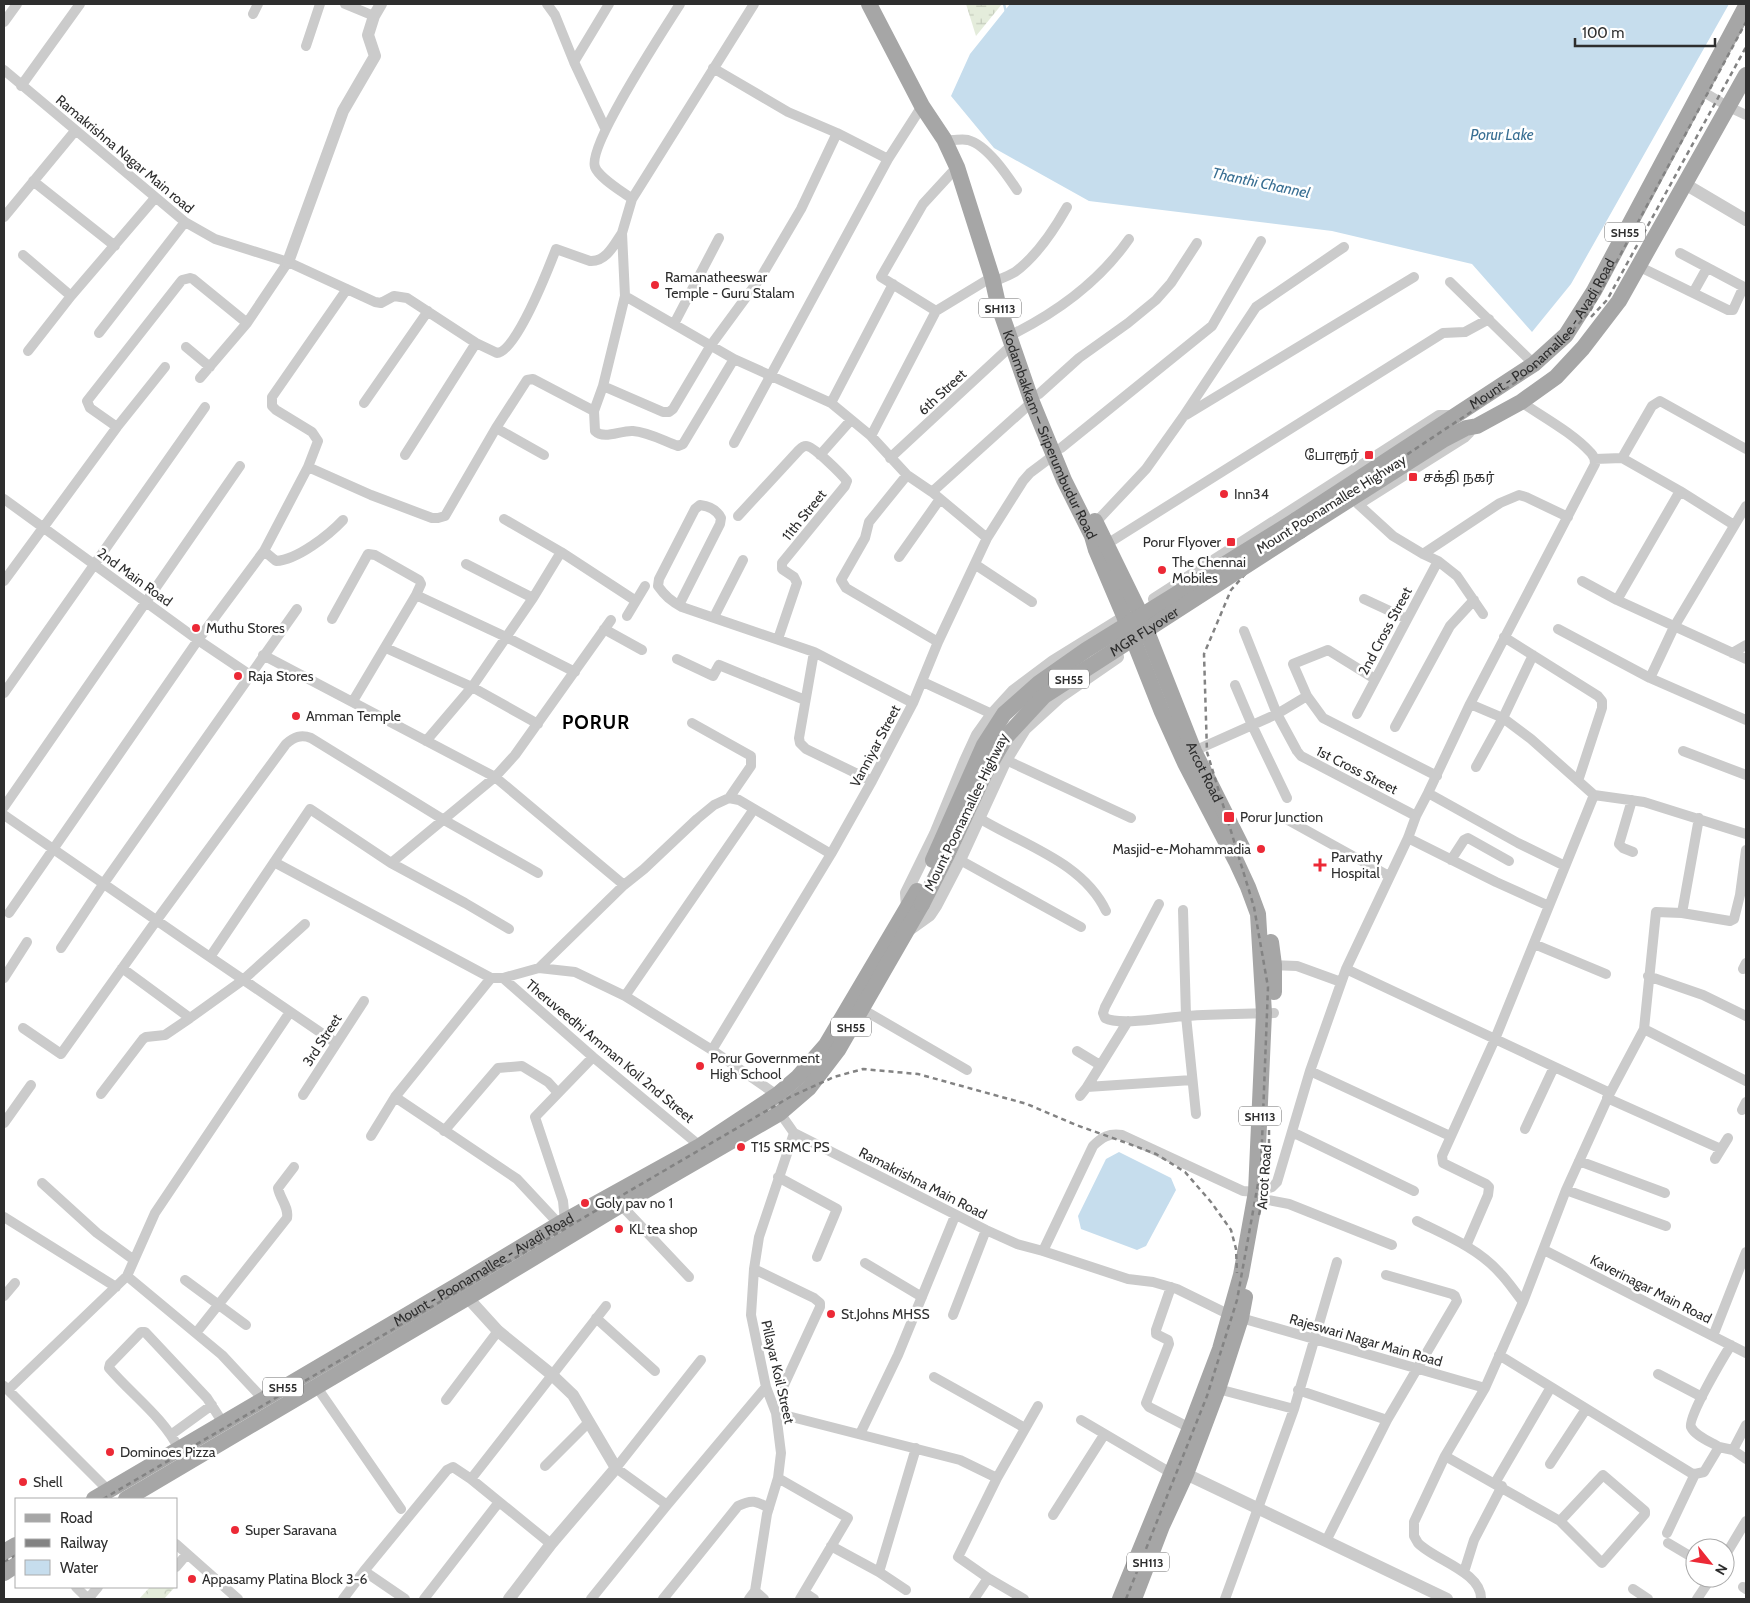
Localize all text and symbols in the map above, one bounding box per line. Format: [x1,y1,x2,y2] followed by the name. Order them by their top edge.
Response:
[1575,15,1715,47] scale bar
[1582,24,1624,42] text: 100 m
[52,91,198,217] street label: Ramakrishna Nagar Main road
[1470,126,1534,144] water label: Porur Lake
[1210,164,1312,202] water label: Thanthi Channel
[1605,222,1645,242] road number: SH55
[1465,255,1619,413] street label: Mount - Poonamallee - Avadi Road
[665,268,795,302] place label: Ramanatheeswar Temple - Guru Stalam
[649,279,661,291] marker: Ramanatheeswar Temple - Guru Stalam
[979,298,1021,318] road number: SH113
[999,328,1101,542] street label: Kodambakkam – Sriperumbudur Road
[914,365,970,419] street label: 6th Street
[1304,446,1359,465] place label: போரூர்
[1363,449,1375,461] marker: போரூர்
[1253,450,1409,558] street label: Mount Poonamallee Highway
[1423,468,1494,487] place label: சக்தி நகர்
[1407,471,1419,483] marker: சக்தி நகர்
[1234,485,1269,503] place label: Inn34
[778,486,830,544] street label: 11th Street
[1218,488,1230,500] marker: Inn34
[1143,533,1222,551] place label: Porur Flyover
[1225,536,1237,548] marker: Porur Flyover
[94,544,176,610] street label: 2nd Main Road
[1172,553,1246,587] place label: The Chennai Mobiles
[1156,564,1168,576] marker: The Chennai Mobiles
[1354,584,1416,678] street label: 2nd Cross Street
[1106,602,1182,660] street label: MGR FLyover
[206,619,285,637] place label: Muthu Stores
[190,622,202,634] marker: Muthu Stores
[248,667,314,685] place label: Raja Stores
[232,670,244,682] marker: Raja Stores
[1049,670,1089,689] road number: SH55
[846,702,904,790] street label: Vanniyar Street
[306,707,401,725] place label: Amman Temple
[290,710,302,722] marker: Amman Temple
[562,711,630,734] district label: PORUR
[920,730,1012,894] street label: Mount Poonamallee Highway
[1182,739,1227,805] street label: Arcot Road
[1313,742,1401,798] street label: 1st Cross Street
[1240,808,1323,826] place label: Porur Junction
[1222,810,1236,824] marker: Porur Junction
[1113,840,1251,858] place label: Masjid-e-Mohammadia
[1255,843,1267,855] marker: Masjid-e-Mohammadia
[1331,848,1383,882] place label: Parvathy Hospital
[1313,858,1327,872] marker: Parvathy Hospital
[522,975,698,1127] street label: Theruveedhi Amman Koil 2nd Street
[298,1010,346,1070] street label: 3rd Street
[831,1018,871,1036] road number: SH55
[710,1049,820,1083] place label: Porur Government High School
[694,1060,706,1072] marker: Porur Government High School
[1239,1106,1281,1126] road number: SH113
[751,1138,830,1156] place label: T15 SRMC PS
[735,1141,747,1153] marker: T15 SRMC PS
[856,1143,990,1223] street label: Ramakrishna Main Road
[1253,1144,1275,1210] street label: Arcot Road
[595,1194,673,1212] place label: Goly pav no 1
[579,1197,591,1209] marker: Goly pav no 1
[390,1209,577,1330] street label: Mount - Poonamallee - Avadi Road
[629,1220,698,1238] place label: KL tea shop
[613,1223,625,1235] marker: KL tea shop
[1587,1251,1715,1327] street label: Kaverinagar Main Road
[841,1305,930,1323] place label: St.Johns MHSS
[825,1308,837,1320] marker: St.Johns MHSS
[1287,1310,1445,1370] street label: Rajeswari Nagar Main Road
[757,1318,799,1426] street label: Pillayar Koil Street
[263,1378,303,1396] road number: SH55
[120,1443,216,1461] place label: Dominoes Pizza
[104,1446,116,1458] marker: Dominoes Pizza
[33,1473,63,1491] place label: Shell
[17,1476,29,1488] marker: Shell
[15,1498,178,1588] legend
[60,1509,93,1527] text: Road
[245,1521,337,1539] place label: Super Saravana
[229,1524,241,1536] marker: Super Saravana
[60,1534,109,1552] text: Railway
[1685,1538,1735,1588] north arrow
[1127,1552,1169,1571] road number: SH113
[60,1559,98,1577] text: Water
[1711,1561,1732,1578] text: N
[202,1570,367,1588] place label: Appasamy Platina Block 3-6
[186,1573,198,1585] marker: Appasamy Platina Block 3-6

